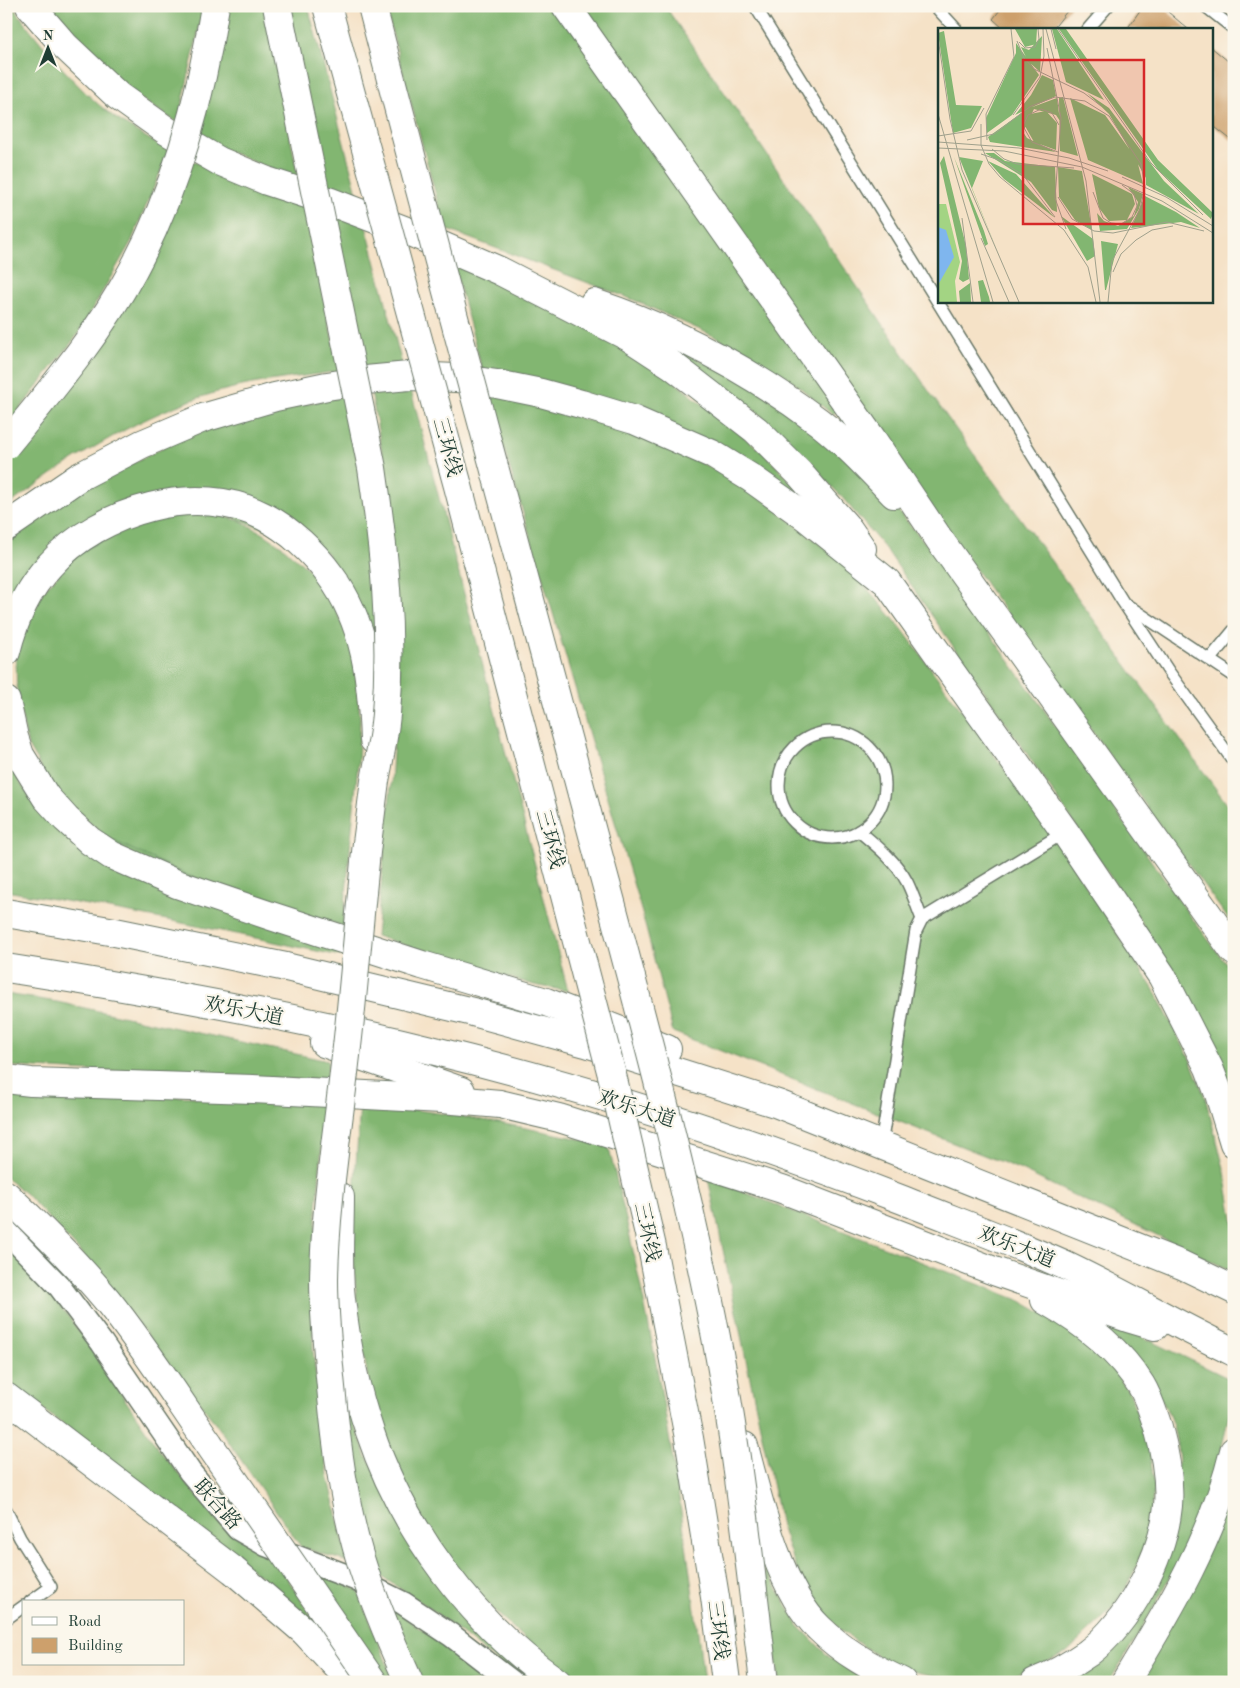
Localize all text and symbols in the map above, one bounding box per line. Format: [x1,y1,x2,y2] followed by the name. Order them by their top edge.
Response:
[22,22,72,72] north arrow
[938,28,1212,302] inset map
[43,29,54,43] text: N
[429,415,465,479] street label: 三环线
[532,807,568,871] street label: 三环线
[202,993,285,1029] street label: 欢乐大道
[595,1086,678,1132] street label: 欢乐大道
[630,1201,664,1264] street label: 三环线
[975,1222,1058,1272] street label: 欢乐大道
[189,1475,246,1534] street label: 联合路
[703,1599,733,1661] street label: 三环线
[22,1600,185,1666] legend
[68,1615,102,1630] text: Road
[68,1639,123,1654] text: Building

